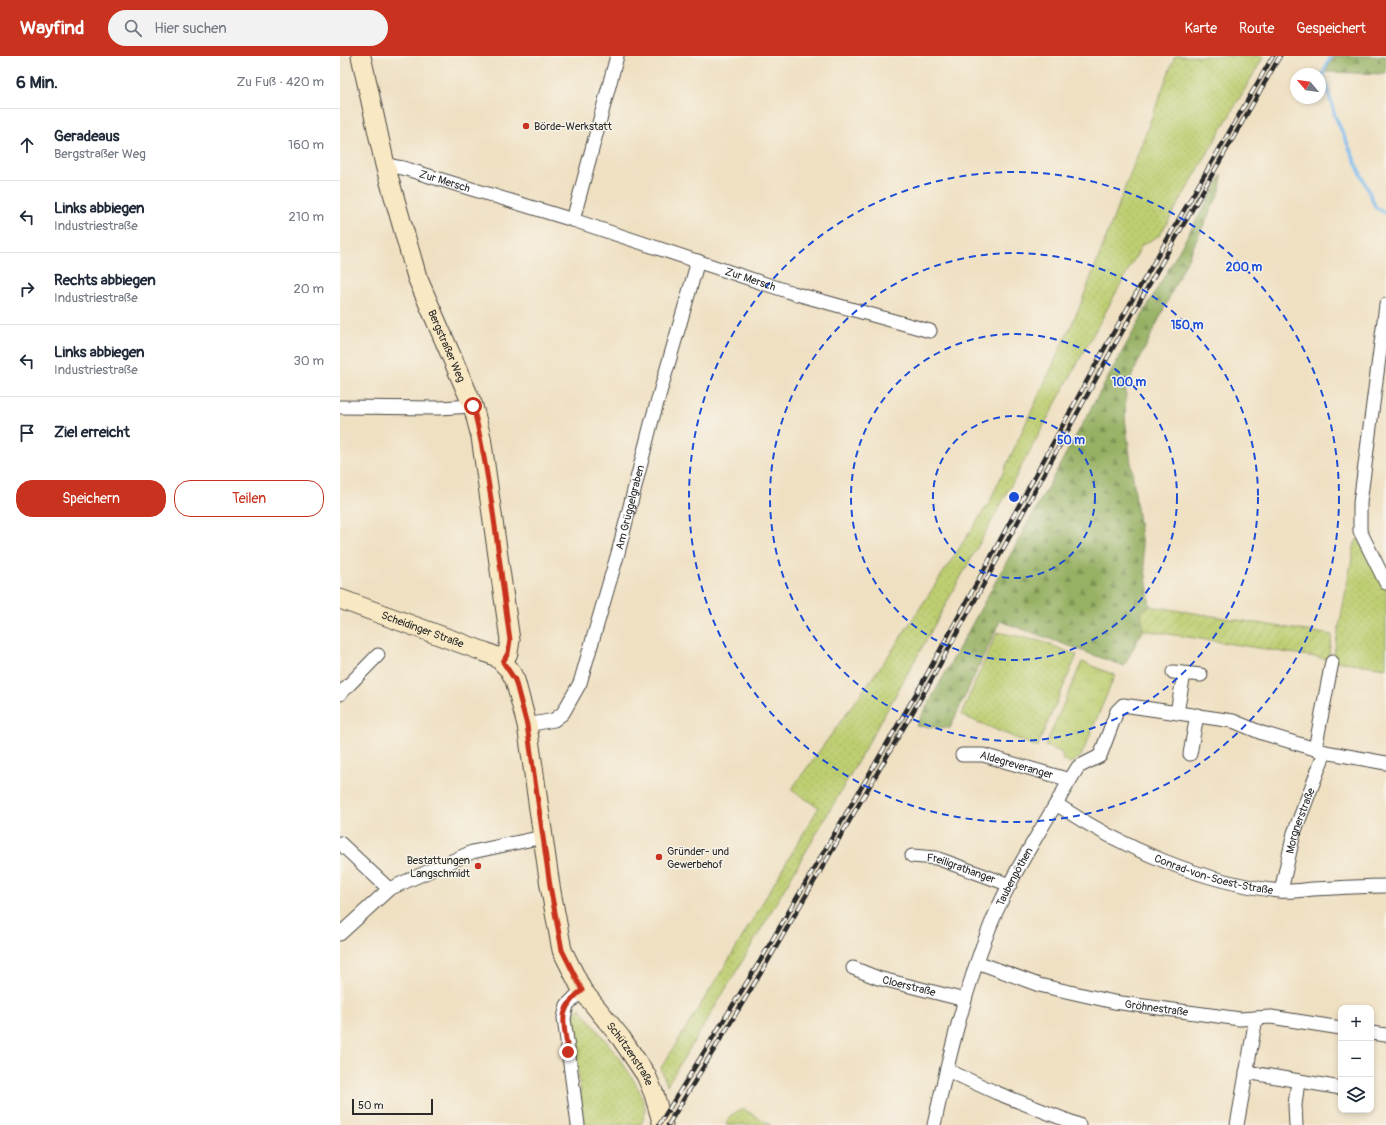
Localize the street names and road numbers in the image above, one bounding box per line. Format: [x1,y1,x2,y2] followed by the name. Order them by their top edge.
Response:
[418,167,472,195] street label: Zur Mersch
[724,264,777,293] street label: Zur Mersch
[425,307,468,384] street label: Bergstraßer Weg
[613,464,647,551] street label: Am Grüggelgraben
[380,608,466,650] street label: Scheidinger Straße
[978,748,1055,781] street label: Aldegreveranger
[1283,785,1317,855] street label: Morgnerstraße
[993,845,1035,908] street label: Taubenpöthen
[926,851,997,886] street label: Freiligrathanger
[1153,851,1274,897] street label: Conrad-von-Soest-Straße
[881,973,938,999] street label: Cloerstraße
[1124,997,1190,1019] street label: Gröhnestraße
[604,1019,656,1088] street label: Schützenstraße

